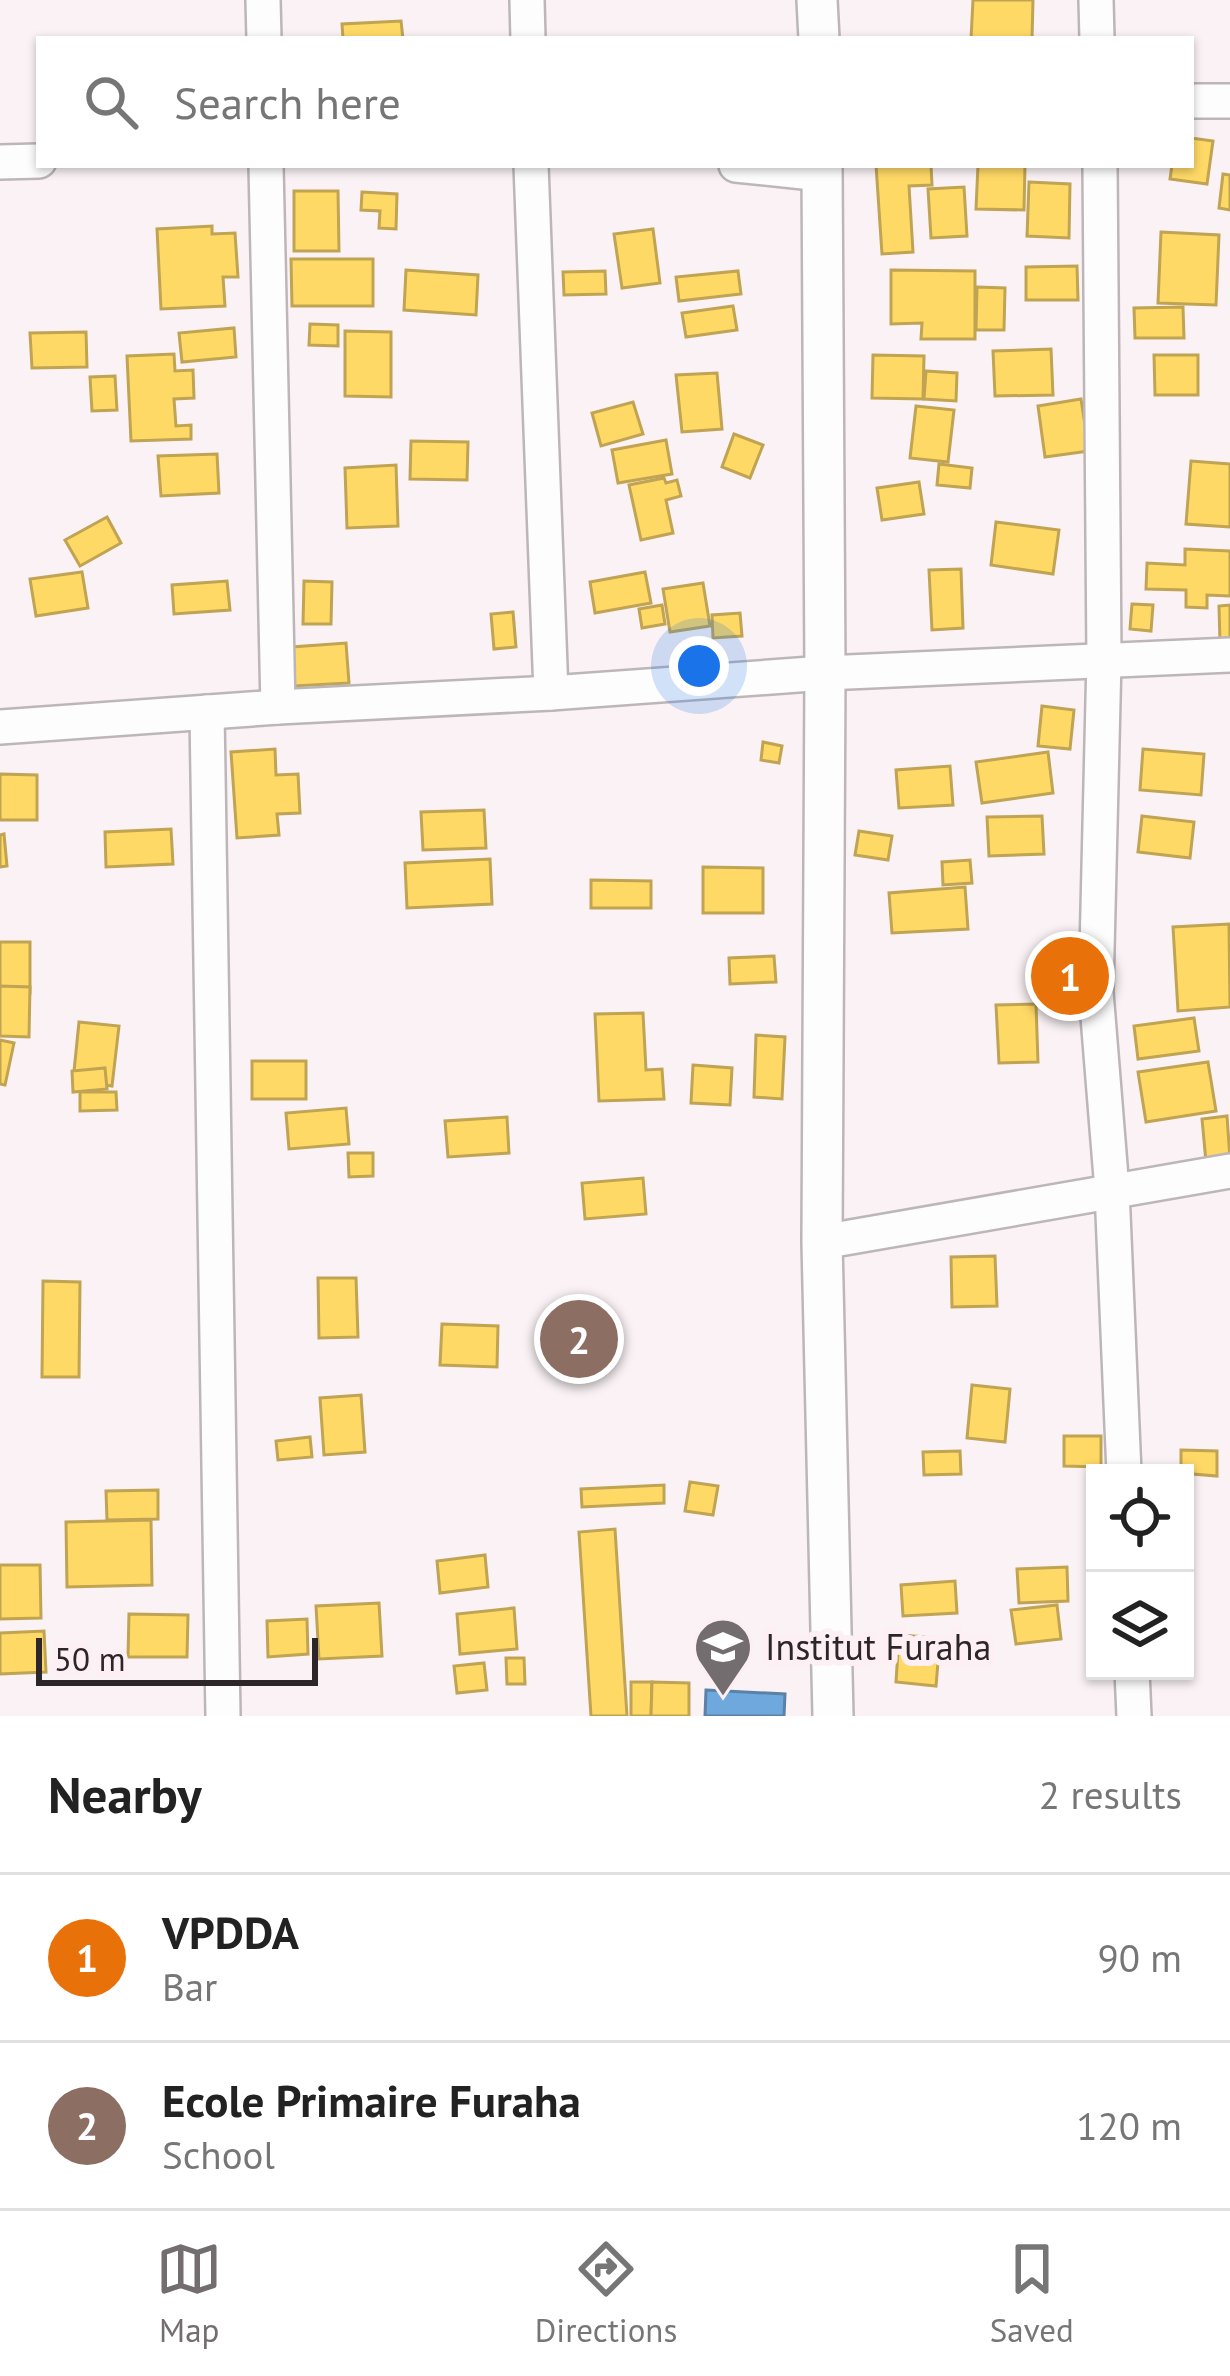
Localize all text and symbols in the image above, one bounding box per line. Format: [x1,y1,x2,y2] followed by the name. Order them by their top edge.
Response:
[36,36,1194,168] search box
[78,69,144,135] icon: search
[174,73,401,131] text: Search here
[669,636,729,696] your location
[1031,931,1109,1021] pin: 1
[540,1294,618,1384] pin: 2
[1086,1464,1194,1680] map controls
[1086,1464,1194,1572] button: locate
[1086,1572,1194,1680] button: layers
[692,1616,754,1698] school or university icon: Institut Furaha
[765,1623,991,1670] place label: Institut Furaha
[36,1632,318,1685] scale bar
[54,1637,126,1680] text: 50 m
[48,1761,202,1827] text: Nearby
[1039,1769,1182,1820] text: 2 results
[162,1903,299,1961] text: VPDDA
[76,1932,98,1983] text: 1
[1097,1932,1182,1983] text: 90 m
[162,1961,217,2012] text: Bar
[162,2071,581,2129] text: Ecole Primaire Furaha
[76,2100,98,2151] text: 2
[1076,2100,1182,2151] text: 120 m
[162,2129,275,2180] text: School
[156,2236,222,2351] tab: Map
[535,2236,677,2351] tab: Directions
[990,2236,1074,2351] tab: Saved

